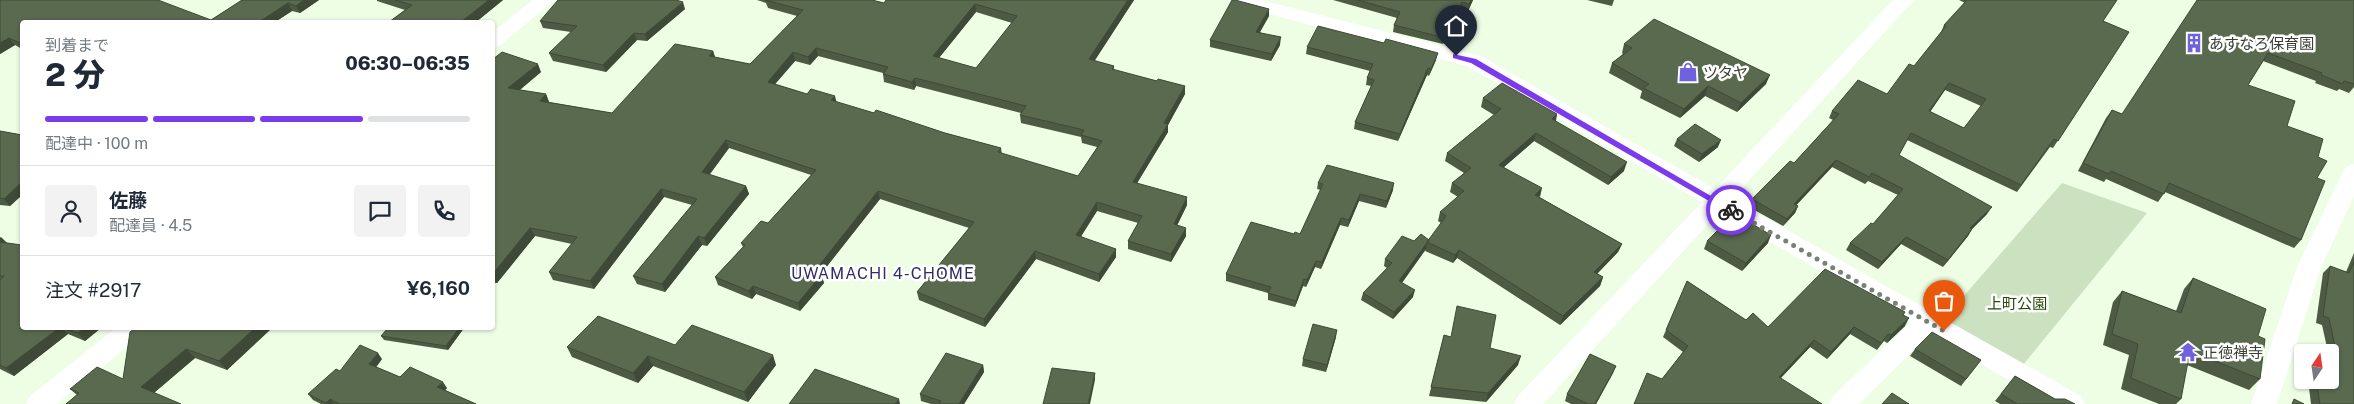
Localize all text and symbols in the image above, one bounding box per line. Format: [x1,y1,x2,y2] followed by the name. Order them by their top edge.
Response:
[1435,5,1477,56] pin
[1442,12,1470,40] icon: home
[2183,32,2205,54] building icon: あすなろ保育園
[2209,35,2314,52] place label: あすなろ保育園
[45,36,109,55] text: 到着まで
[345,52,470,74] text: 06:30–06:35
[45,56,105,93] text: 2 分
[1677,61,1699,83] shop icon: ツタヤ
[1703,64,1748,81] place label: ツタヤ
[45,134,148,153] text: 配達中 · 100 m
[45,185,97,237] button: person
[354,185,406,237] button: chat
[418,185,470,237] button: phone
[1706,185,1756,235] courier
[109,189,147,211] text: 佐藤
[1717,196,1745,224] icon: bike
[109,216,192,235] text: 配達員 · 4.5
[791,264,975,283] district label: UWAMACHI 4-CHOME
[407,277,470,299] text: ¥6,160
[45,279,141,301] text: 注文 #2917
[1923,280,1965,331] pin
[1930,287,1958,315] icon: bag
[1987,295,2047,312] park label: 上町公園
[2177,341,2199,363] temple icon: 正徳禅寺
[2203,344,2263,361] place label: 正徳禅寺
[2294,344,2339,389] north arrow
[2294,344,2339,389] map controls

